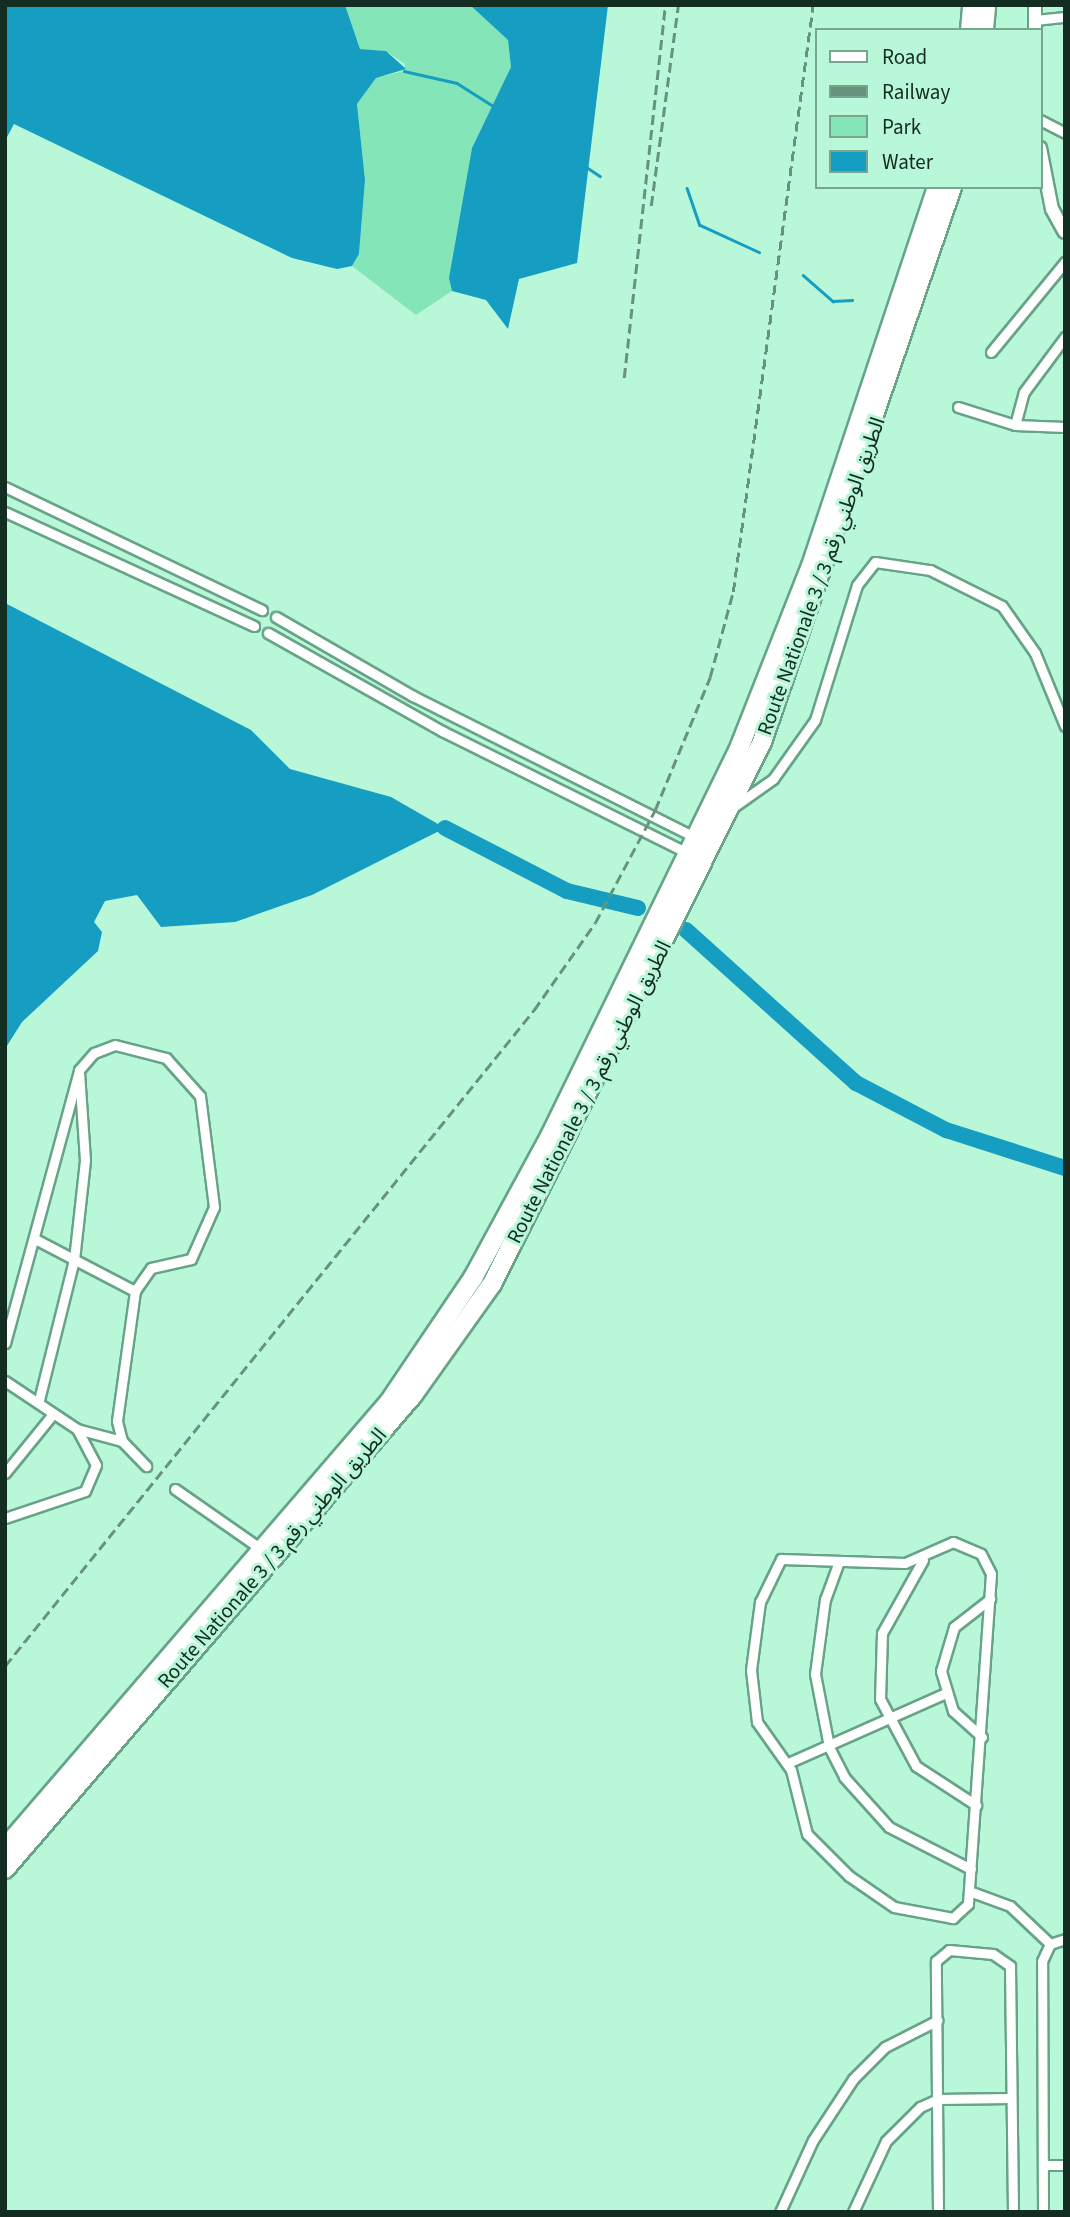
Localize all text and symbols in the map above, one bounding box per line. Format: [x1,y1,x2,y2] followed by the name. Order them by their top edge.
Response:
[814,28,1042,189] legend
[882,42,927,72] text: Road
[882,77,950,107] text: Railway
[882,112,921,142] text: Park
[882,147,933,177] text: Water
[752,414,890,738] street label: Route Nationale 3 / الطريق الوطني رقم 3
[501,936,677,1248] street label: Route Nationale 3 / الطريق الوطني رقم 3
[152,1423,392,1693] street label: Route Nationale 3 / الطريق الوطني رقم 3

